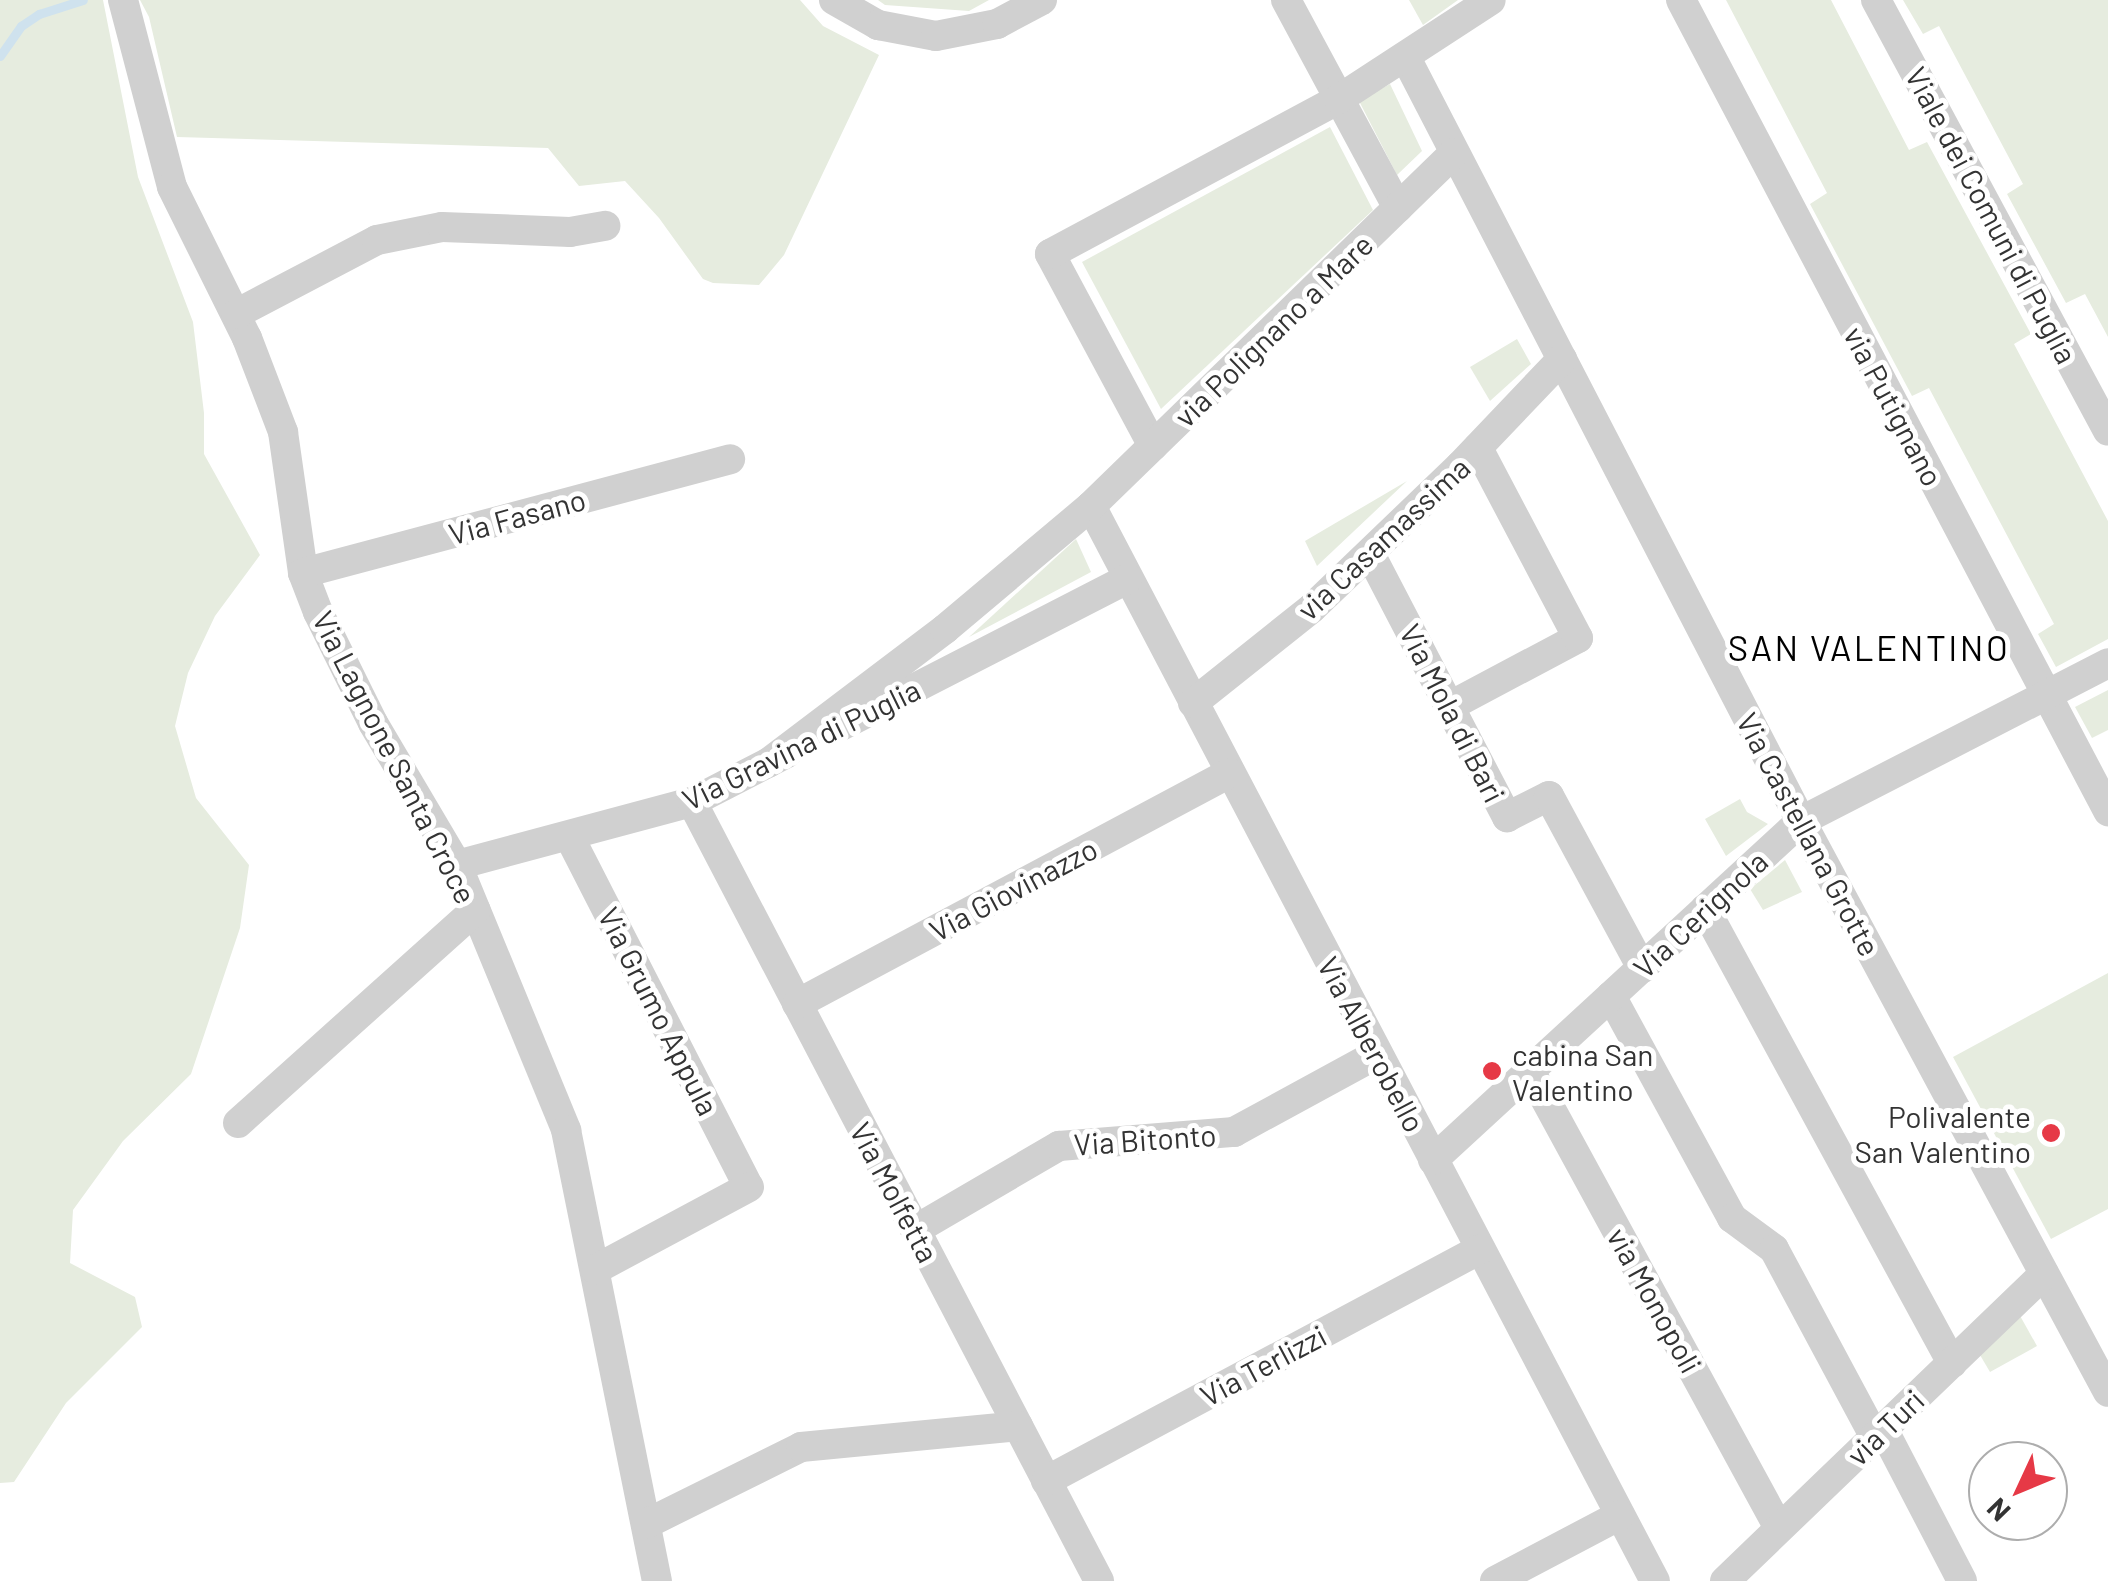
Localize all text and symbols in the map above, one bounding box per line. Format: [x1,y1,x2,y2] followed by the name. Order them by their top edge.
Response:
[1899,61,2085,369] street label: Viale dei Comuni di Puglia
[1166,226,1380,434] street label: via Polignano a Mare
[1837,320,1951,492] street label: via Putignano
[1289,449,1477,627] street label: via Casamassima
[445,480,589,552] street label: Via Fasano
[306,605,484,909] street label: Via Lagnone Santa Croce
[1393,618,1513,808] street label: Via Mola di Bari
[1728,626,2010,668] district label: SAN VALENTINO
[676,671,926,817] street label: Via Gravina di Puglia
[1730,706,1888,962] street label: Via Castellana Grotte
[923,830,1103,948] street label: Via Giovinazzo
[1626,843,1774,985] street label: Via Cerignola
[591,901,727,1121] street label: Via Grumo Appula
[1311,950,1433,1138] street label: Via Alberobello
[1512,1036,1653,1106] place label: cabina San Valentino
[1481,1060,1503,1082] marker: cabina San Valentino
[1855,1098,2031,1168] place label: Polivalente San Valentino
[843,1116,947,1268] street label: Via Molfetta
[1072,1116,1218,1162] street label: Via Bitonto
[2040,1122,2062,1144] marker: Polivalente San Valentino
[1600,1221,1710,1379] street label: via Monopoli
[1194,1317,1332,1413] street label: Via Terlizzi
[1839,1382,1931,1472] street label: via Turi
[1968,1441,2068,1541] north arrow
[1979,1492,2017,1529] text: N

